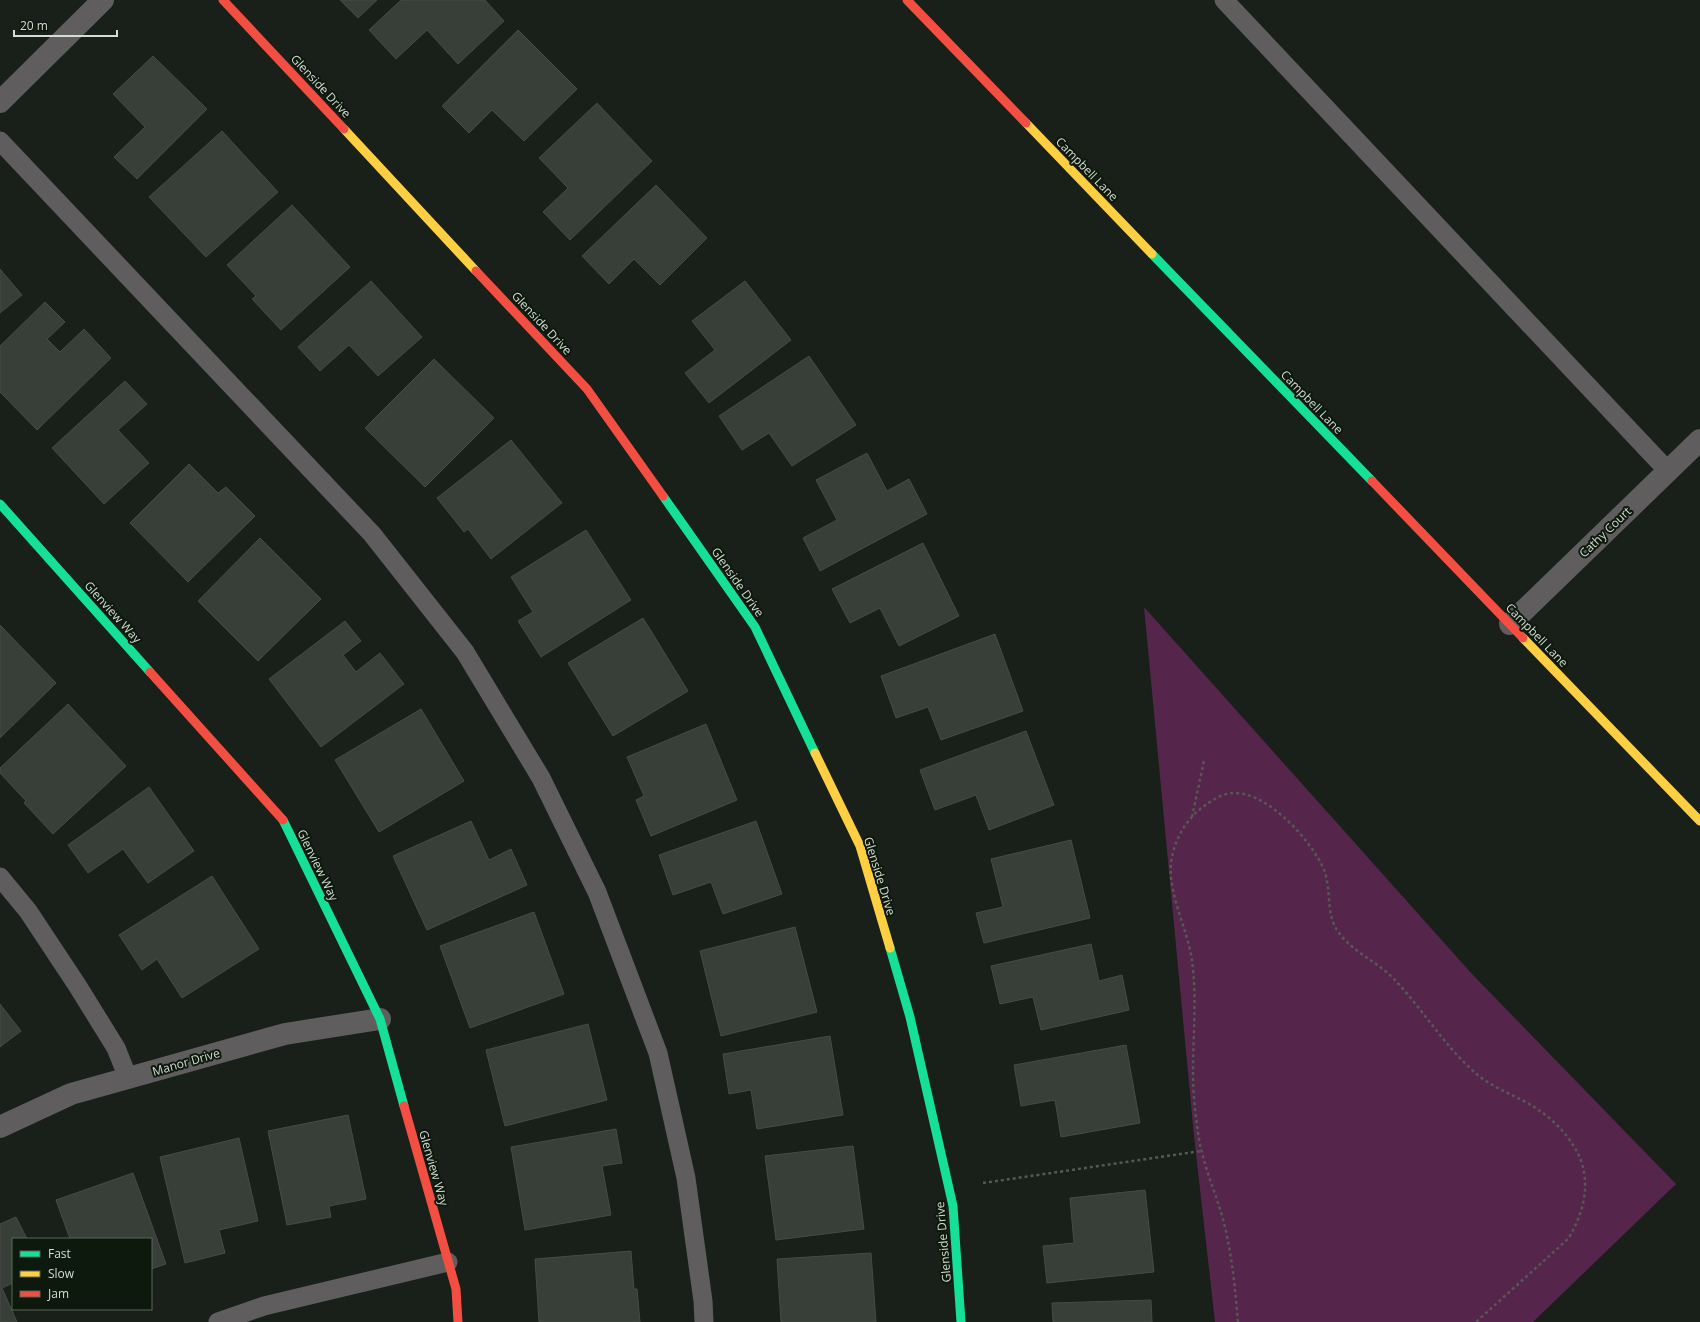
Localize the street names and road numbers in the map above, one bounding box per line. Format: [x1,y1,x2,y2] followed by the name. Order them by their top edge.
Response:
[287,51,355,122] street label: Glenside Drive
[1052,133,1122,205] street label: Campbell Lane
[508,288,576,359] street label: Glenside Drive
[1277,366,1347,438] street label: Campbell Lane
[1575,503,1635,561] street label: Cathy Court
[708,544,768,620] street label: Glenside Drive
[81,577,146,647] street label: Glenview Way
[1502,599,1572,671] street label: Campbell Lane
[293,826,343,905] street label: Glenview Way
[860,835,900,918] street label: Glenside Drive
[150,1044,222,1080] street label: Manor Drive
[415,1128,453,1209] street label: Glenview Way
[931,1201,955,1283] street label: Glenside Drive

